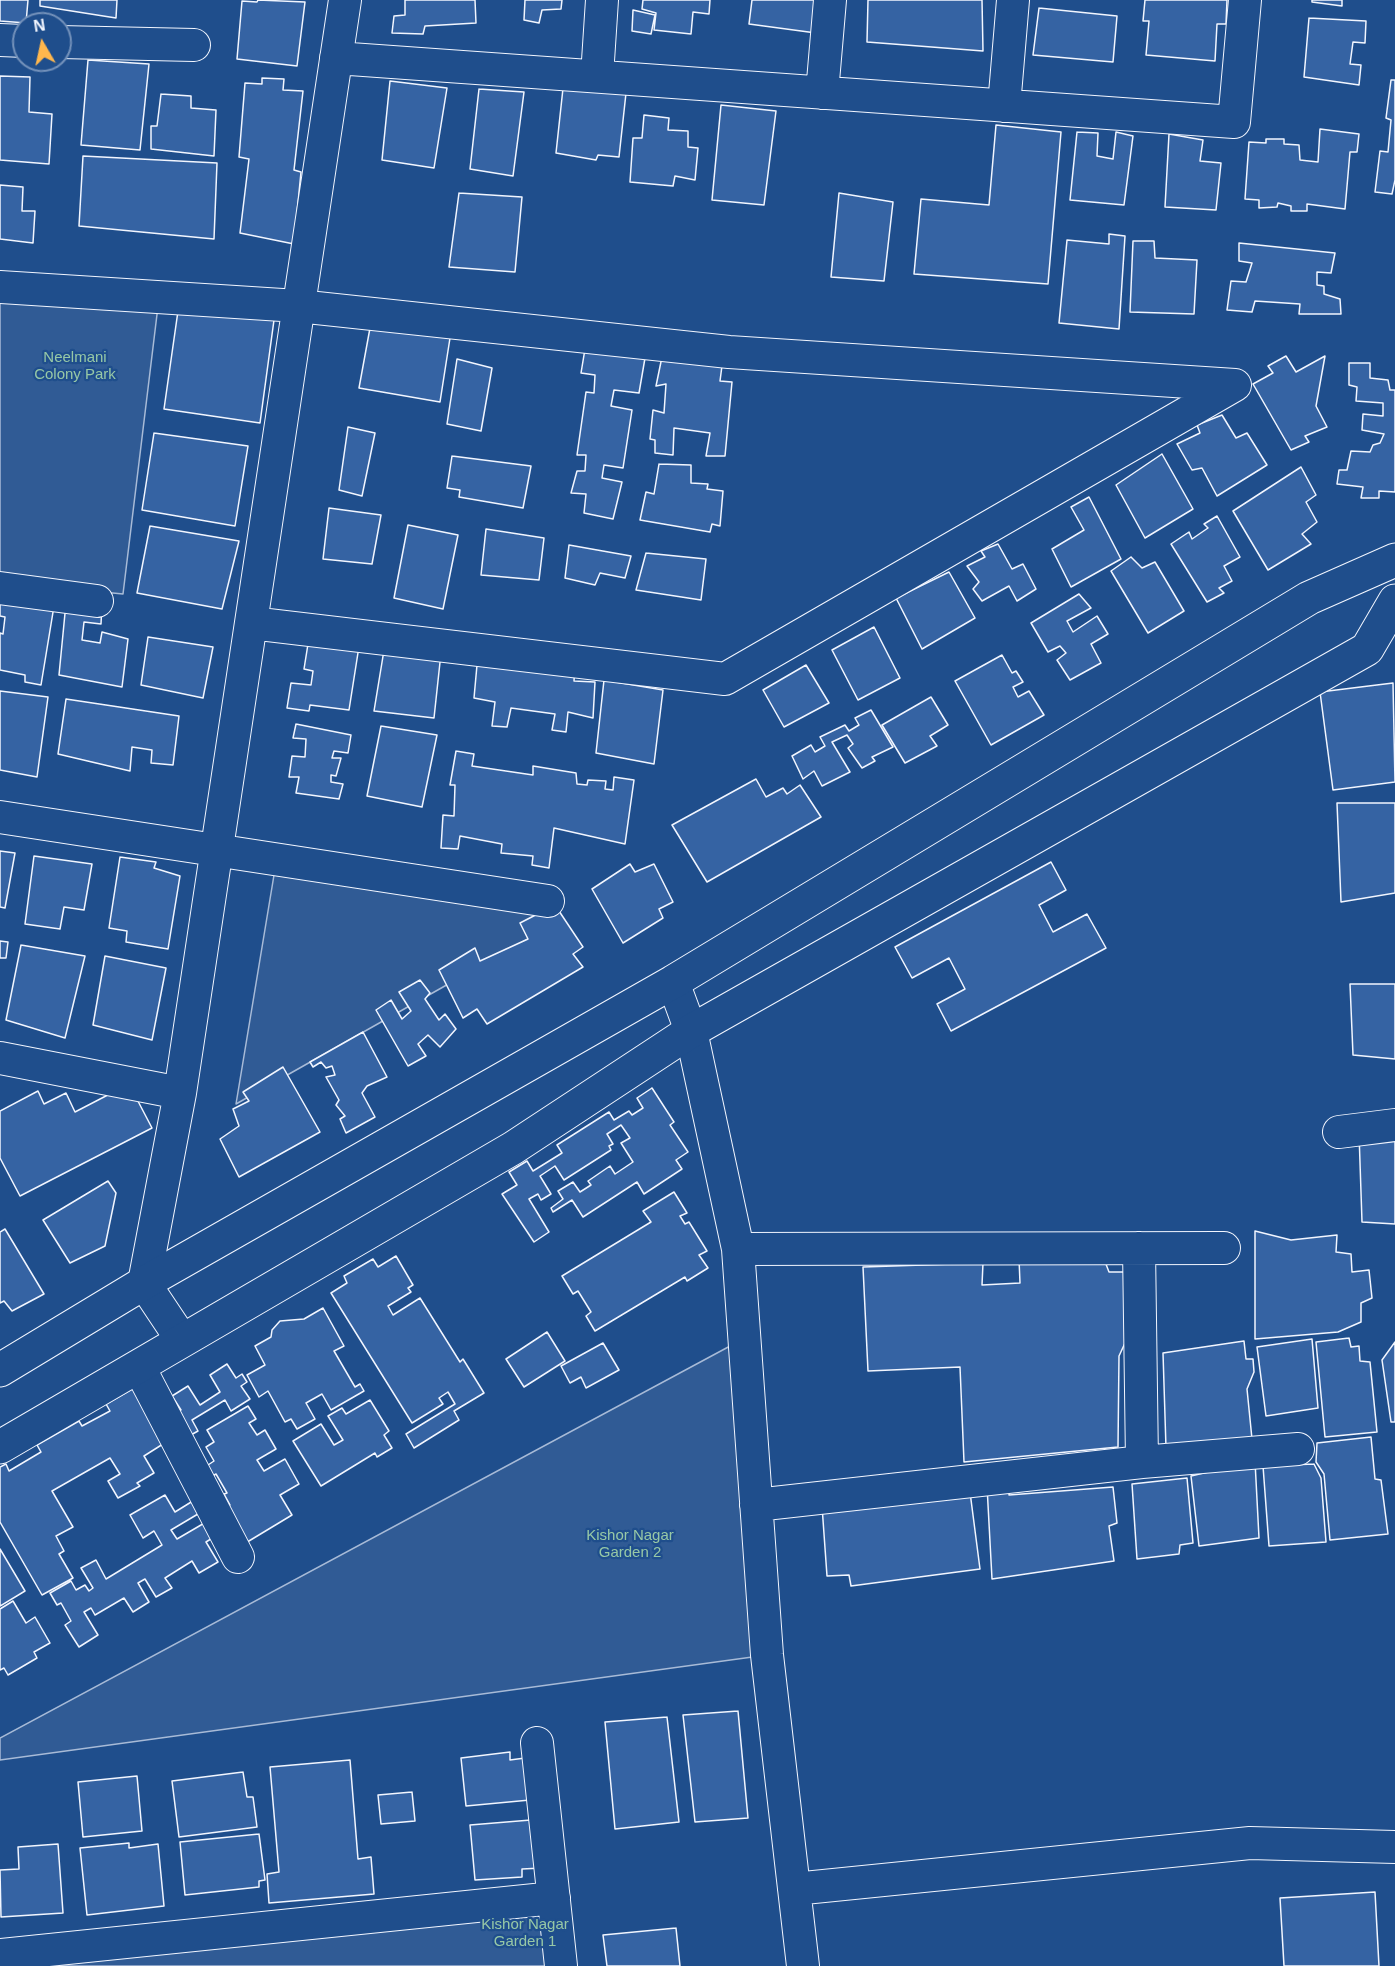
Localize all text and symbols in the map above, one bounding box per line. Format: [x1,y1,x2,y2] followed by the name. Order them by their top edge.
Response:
[12,12,72,72] north arrow
[32,16,46,35] text: N
[34,349,116,384] park label: Neelmani Colony Park
[586,1527,674,1562] park label: Kishor Nagar Garden 2
[481,1916,569,1951] park label: Kishor Nagar Garden 1

